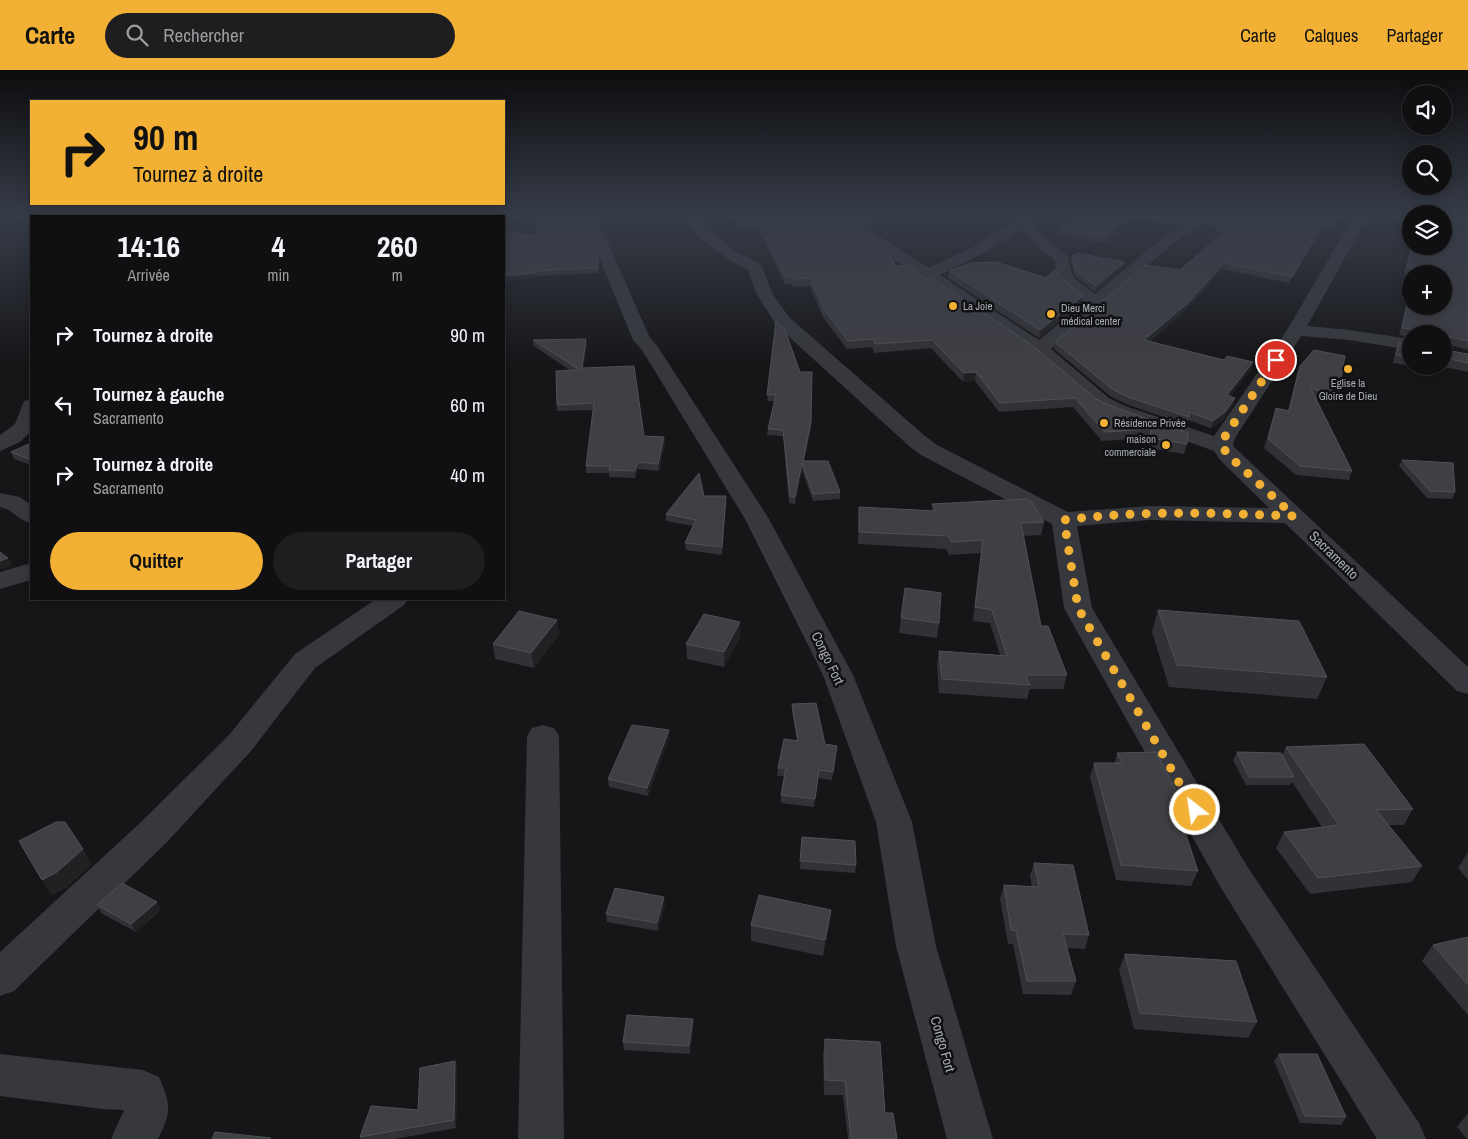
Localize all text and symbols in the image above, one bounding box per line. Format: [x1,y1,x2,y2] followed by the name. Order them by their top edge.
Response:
[105,13,455,58] search box
[25,19,75,51] text: Carte
[123,21,151,49] icon: search
[163,22,244,48] text: Rechercher
[1240,23,1276,48] text: Carte
[1304,23,1358,48] text: Calques
[1386,23,1443,48] text: Partager
[1402,85,1452,375] map controls
[1402,85,1452,135] button: sound
[133,114,198,161] text: 90 m
[50,120,115,185] icon: right
[1402,145,1452,195] button: search
[133,159,263,189] text: Tournez à droite
[1402,205,1452,255] button: layers
[117,226,180,266] text: 14:16
[272,226,285,266] text: 4
[377,226,418,266] text: 260
[128,264,170,286] text: Arrivée
[267,264,289,286] text: min
[392,264,403,286] text: m
[1402,265,1452,315] button: +
[963,299,993,313] place label: La Joie
[947,300,959,312] marker: La Joie
[1061,301,1120,328] place label: Dieu Merci médical center
[1045,308,1057,320] marker: Dieu Merci médical center
[50,321,78,349] icon: right
[93,322,213,348] text: Tournez à droite
[450,322,485,348] text: 90 m
[1402,325,1452,375] button: −
[1255,339,1297,381] pin
[1262,346,1290,374] icon: arrive
[1342,363,1354,375] marker: Eglise la Gloire de Dieu
[1319,376,1377,403] place label: Eglise la Gloire de Dieu
[93,381,224,407] text: Tournez à gauche
[50,391,78,419] icon: left
[450,392,485,418] text: 60 m
[93,407,164,429] text: Sacramento
[1114,416,1186,430] place label: Résidence Privée
[1098,417,1110,429] marker: Résidence Privée
[1104,432,1156,459] place label: maison commerciale
[1160,439,1172,451] marker: maison commerciale
[93,451,213,477] text: Tournez à droite
[50,461,78,489] icon: right
[450,462,485,488] text: 40 m
[93,477,164,499] text: Sacramento
[1305,527,1363,583] street label: Sacramento
[50,532,263,590] button: Quitter
[273,532,485,590] button: Partager
[807,628,849,688] street label: Congo Fort
[1168,783,1220,835] position arrow
[927,1014,959,1074] street label: Congo Fort

